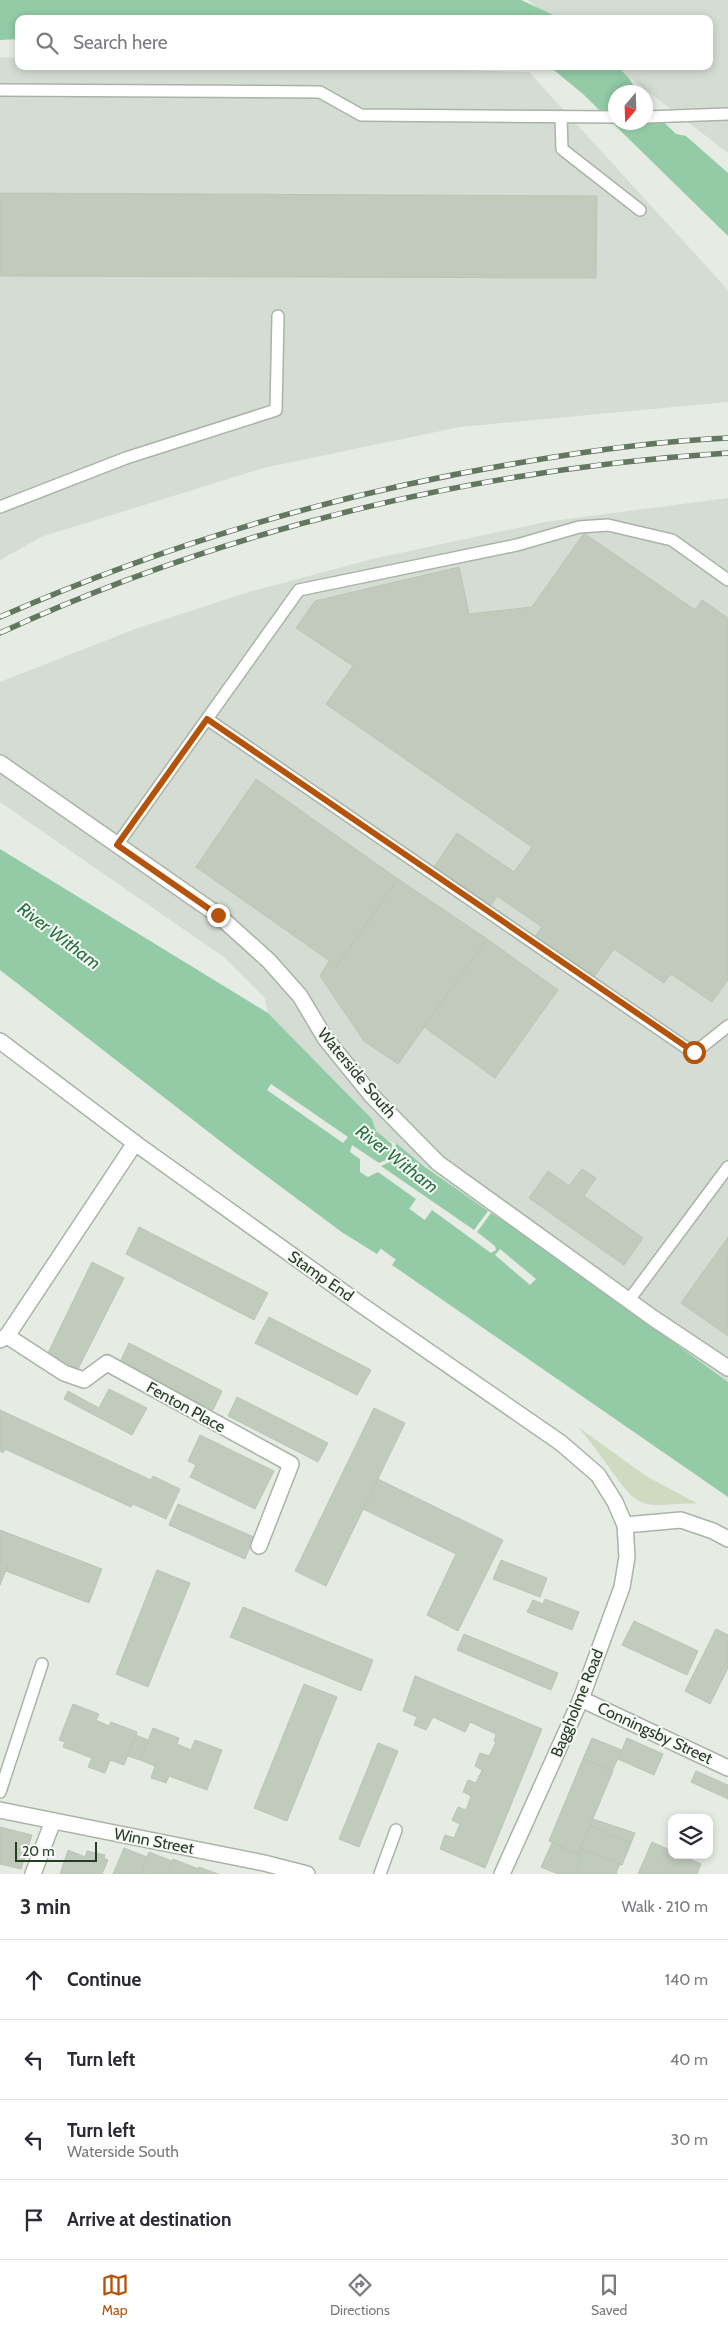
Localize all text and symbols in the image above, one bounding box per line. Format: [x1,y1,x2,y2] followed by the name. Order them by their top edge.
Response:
[15,15,713,70] search box
[33,29,61,57] icon: search
[73,31,167,54] text: Search here
[608,85,653,130] north arrow
[13,898,105,974] water label: River Witham
[207,904,230,927] route end
[314,1024,400,1122] street label: Waterside South
[683,1041,706,1064] route start
[352,1120,442,1198] water label: River Witham
[285,1247,357,1305] street label: Stamp End
[143,1378,229,1436] street label: Fenton Place
[547,1646,607,1760] street label: Baggholme Road
[594,1698,716,1768] street label: Conningsby Street
[668,1814,713,1859] map controls
[668,1814,713,1859] button: layers
[112,1824,196,1858] street label: Winn Street
[15,1839,98,1862] scale bar
[22,1842,55,1860] text: 20 m
[20,1894,71,1919] text: 3 min
[621,1897,708,1916] text: Walk · 210 m
[20,1966,48,1994] icon: ahead
[67,1968,141,1991] text: Continue
[665,1970,708,1989] text: 140 m
[20,2046,48,2074] icon: left
[67,2048,135,2071] text: Turn left
[670,2050,708,2069] text: 40 m
[67,2119,135,2142] text: Turn left
[20,2126,48,2154] icon: left
[671,2130,708,2149] text: 30 m
[67,2142,179,2161] text: Waterside South
[20,2206,48,2234] icon: arrive
[67,2208,231,2231] text: Arrive at destination
[101,2271,129,2319] tab: Map
[330,2271,390,2319] tab: Directions
[591,2271,627,2319] tab: Saved

